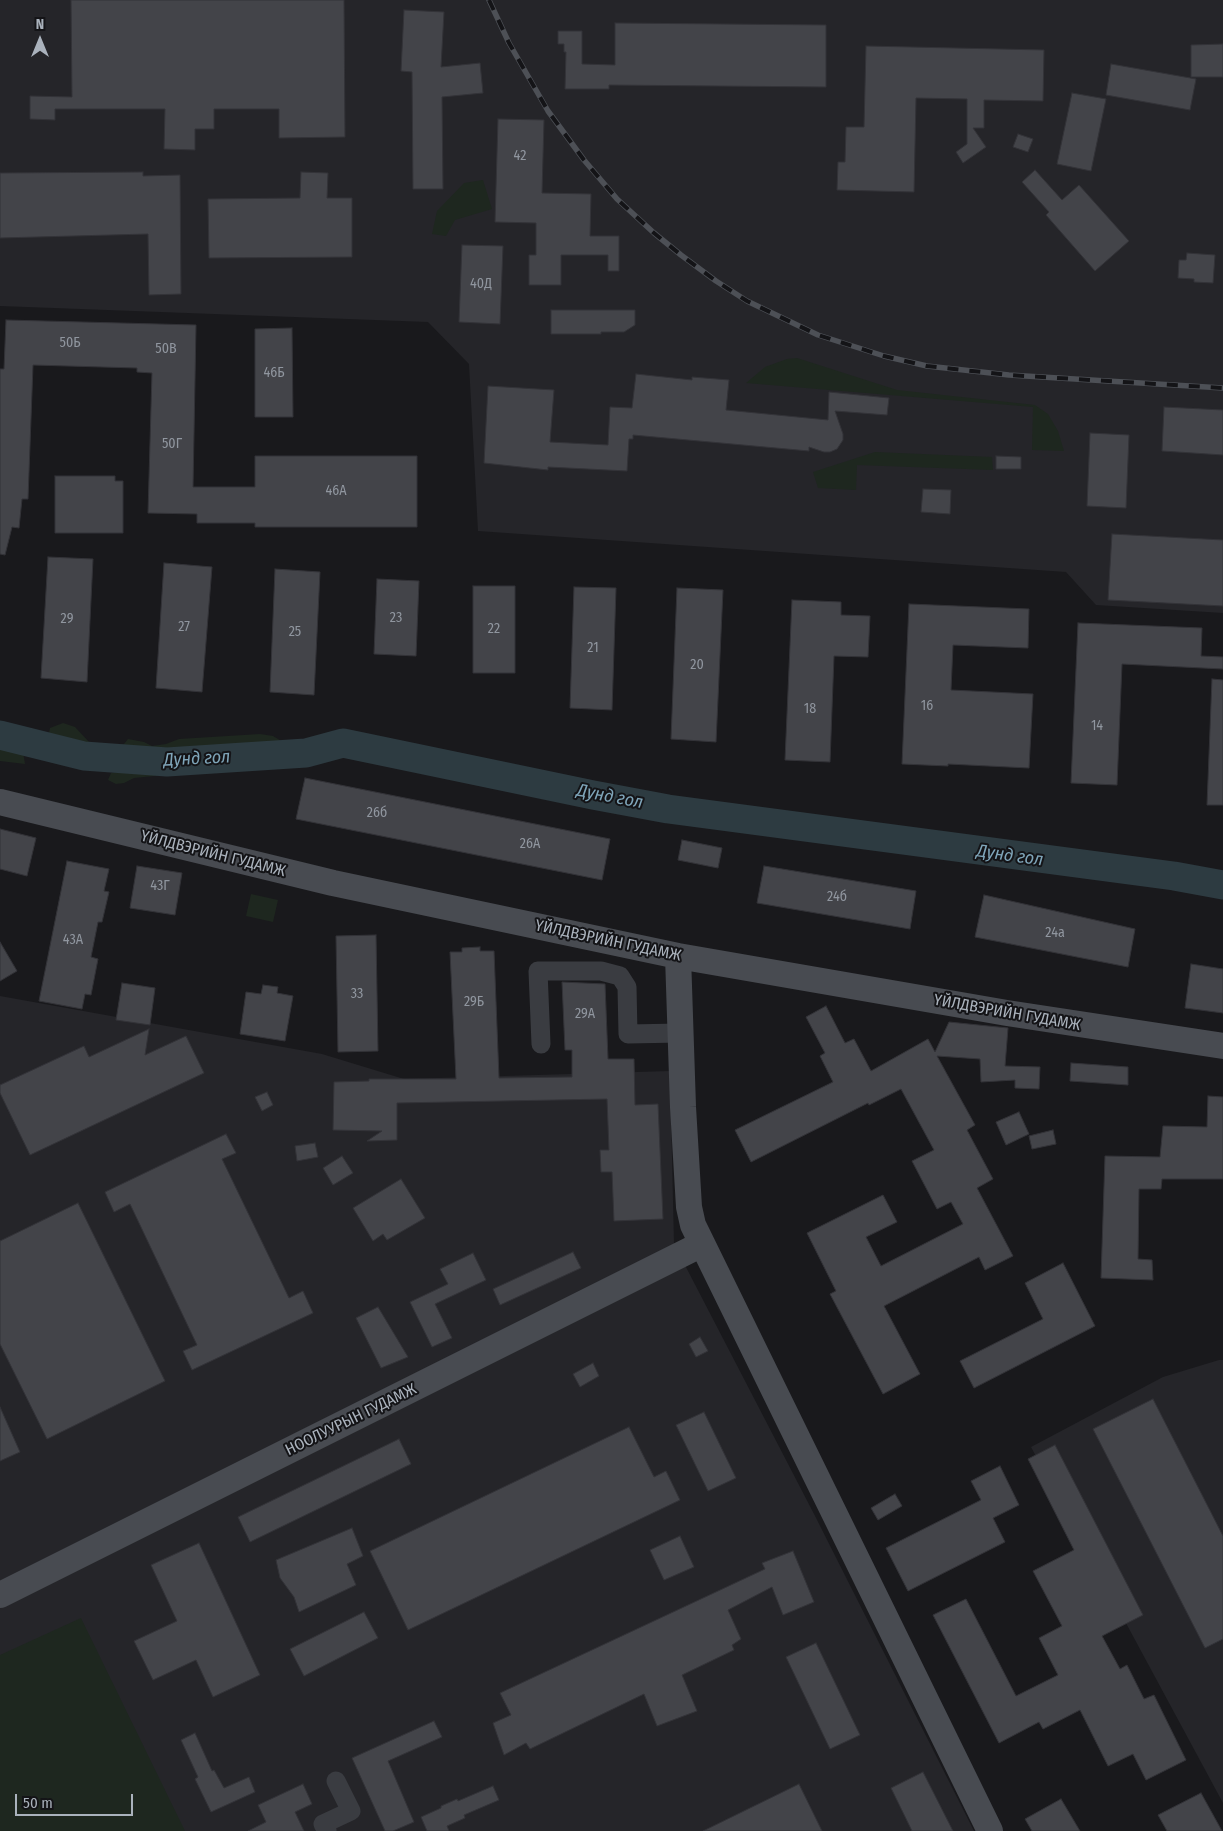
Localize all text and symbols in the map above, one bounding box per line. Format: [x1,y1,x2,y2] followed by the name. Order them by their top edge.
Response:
[15,15,65,65] north arrow
[36,16,44,33] text: N
[514,148,526,164] house number: 42
[470,276,492,292] house number: 40Д
[59,335,81,351] house number: 50Б
[155,341,177,357] house number: 50В
[263,365,285,381] house number: 46Б
[162,436,182,452] house number: 50Г
[325,483,347,499] house number: 46А
[390,610,402,626] house number: 23
[61,611,73,627] house number: 29
[178,619,190,635] house number: 27
[488,621,500,637] house number: 22
[289,624,301,640] house number: 25
[587,640,599,656] house number: 21
[690,657,704,673] house number: 20
[921,698,933,714] house number: 16
[804,701,816,717] house number: 18
[1091,718,1103,734] house number: 14
[163,746,231,772] water label: Дунд гол
[575,780,645,814] water label: Дунд гол
[367,805,387,821] house number: 26б
[139,827,287,881] street label: YЙЛДВЭРИЙН ГУДАМЖ
[520,836,540,852] house number: 26А
[975,841,1045,871] water label: Дунд гол
[150,878,170,894] house number: 43Г
[827,889,847,905] house number: 24б
[533,916,683,966] street label: YЙЛДВЭРИЙН ГУДАМЖ
[1045,925,1065,941] house number: 24а
[63,932,83,948] house number: 43А
[351,986,363,1002] house number: 33
[932,991,1082,1035] street label: YЙЛДВЭРИЙН ГУДАМЖ
[464,994,484,1010] house number: 29Б
[575,1006,595,1022] house number: 29А
[282,1380,420,1460] street label: НООЛУУРЫН ГУДАМЖ
[18,1784,135,1816] scale bar
[23,1794,53,1812] text: 50 m

